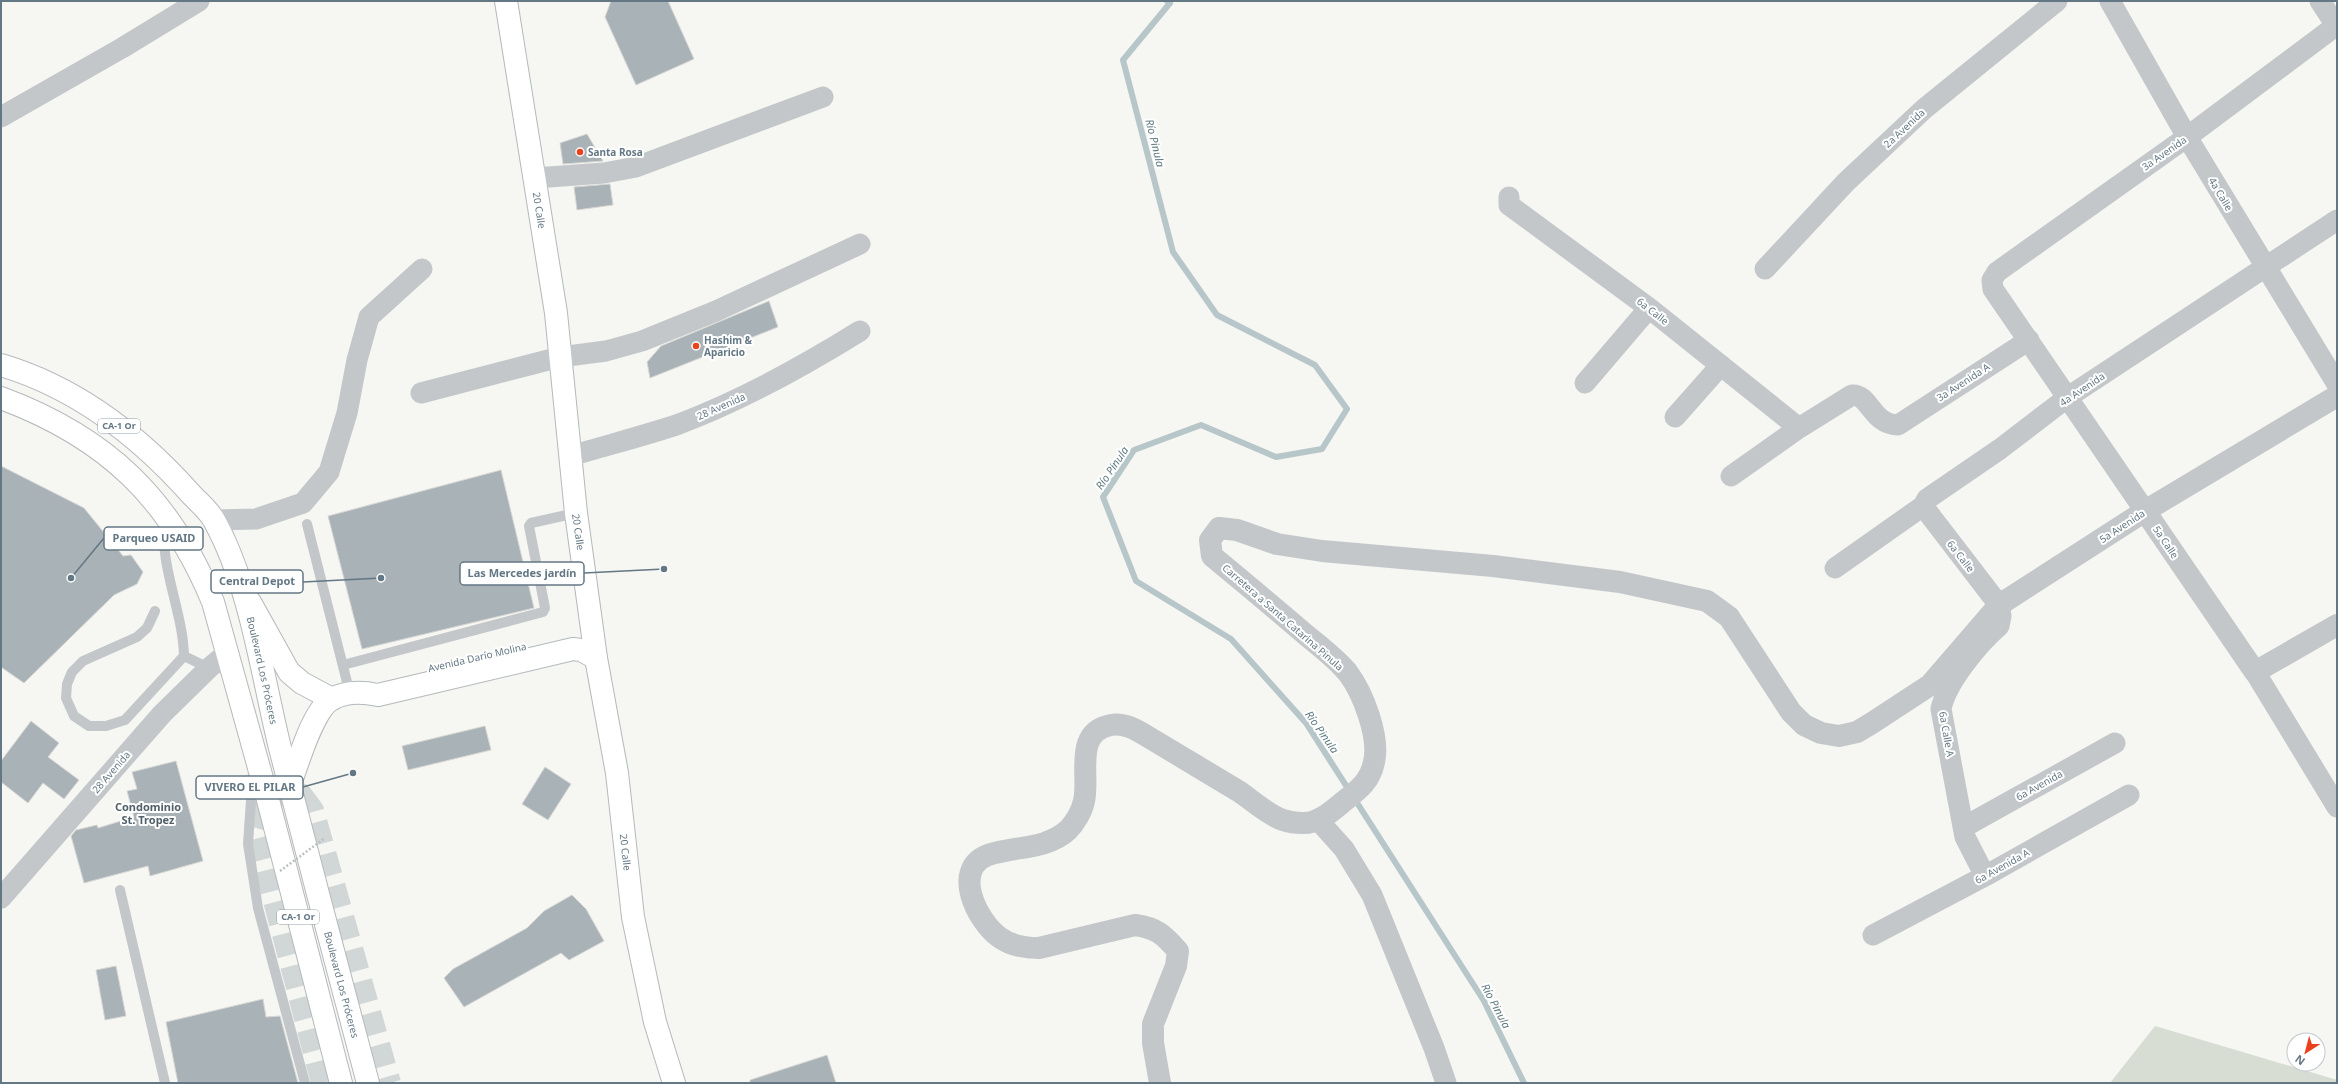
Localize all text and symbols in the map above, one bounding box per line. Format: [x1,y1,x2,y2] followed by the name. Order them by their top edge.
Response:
[1880,105,1928,151] street label: 2a Avenida
[1142,117,1169,169] water label: Río Pinula
[2139,132,2189,174] street label: 3a Avenida
[588,145,643,159] place label: Santa Rosa
[575,147,585,157] marker: Santa Rosa
[2206,175,2237,214] street label: 4a Calle
[530,191,549,230] street label: 20 Calle
[1634,294,1672,328] street label: 6a Calle
[704,333,752,359] place label: Hashim & Aparicio
[691,341,701,351] marker: Hashim & Aparicio
[1934,359,1993,404] street label: 3a Avenida A
[2057,369,2107,409] street label: 4a Avenida
[695,389,747,423] street label: 28 Avenida
[98,419,140,433] road number: CA-1 Or
[1092,443,1132,492] water label: Río Pinula
[2097,506,2147,546] street label: 5a Avenida
[569,513,588,551] street label: 20 Calle
[2150,523,2182,561] street label: 5a Calle
[104,527,203,550] callout: Parqueo USAID
[113,530,195,545] text: Parqueo USAID
[1944,537,1978,575] street label: 6a Calle
[1220,561,1346,673] street label: Carretera a Santa Catarina Pinula
[460,562,584,585] callout: Las Mercedes jardín
[468,565,576,580] text: Las Mercedes jardín
[211,570,303,593] callout: Central Depot
[219,573,295,588] text: Central Depot
[244,615,281,726] street label: Boulevard Los Próceres
[426,639,528,675] street label: Avenida Darío Molina
[1302,707,1343,757] water label: Río Pinula
[1936,710,1958,758] street label: 6a Calle A
[89,748,133,796] street label: 28 Avenida
[2013,766,2065,804] street label: 6a Avenida
[196,776,303,799] callout: VIVERO EL PILAR
[205,779,296,794] text: VIVERO EL PILAR
[115,799,181,827] district label: Condominio St. Tropez
[617,833,635,872] street label: 20 Calle
[1972,845,2032,887] street label: 6a Avenida A
[277,910,319,924] road number: CA-1 Or
[321,930,363,1040] street label: Boulevard Los Próceres
[1478,981,1515,1032] water label: Río Pinula
[2286,1032,2326,1072] north arrow
[2292,1052,2308,1069] text: N

